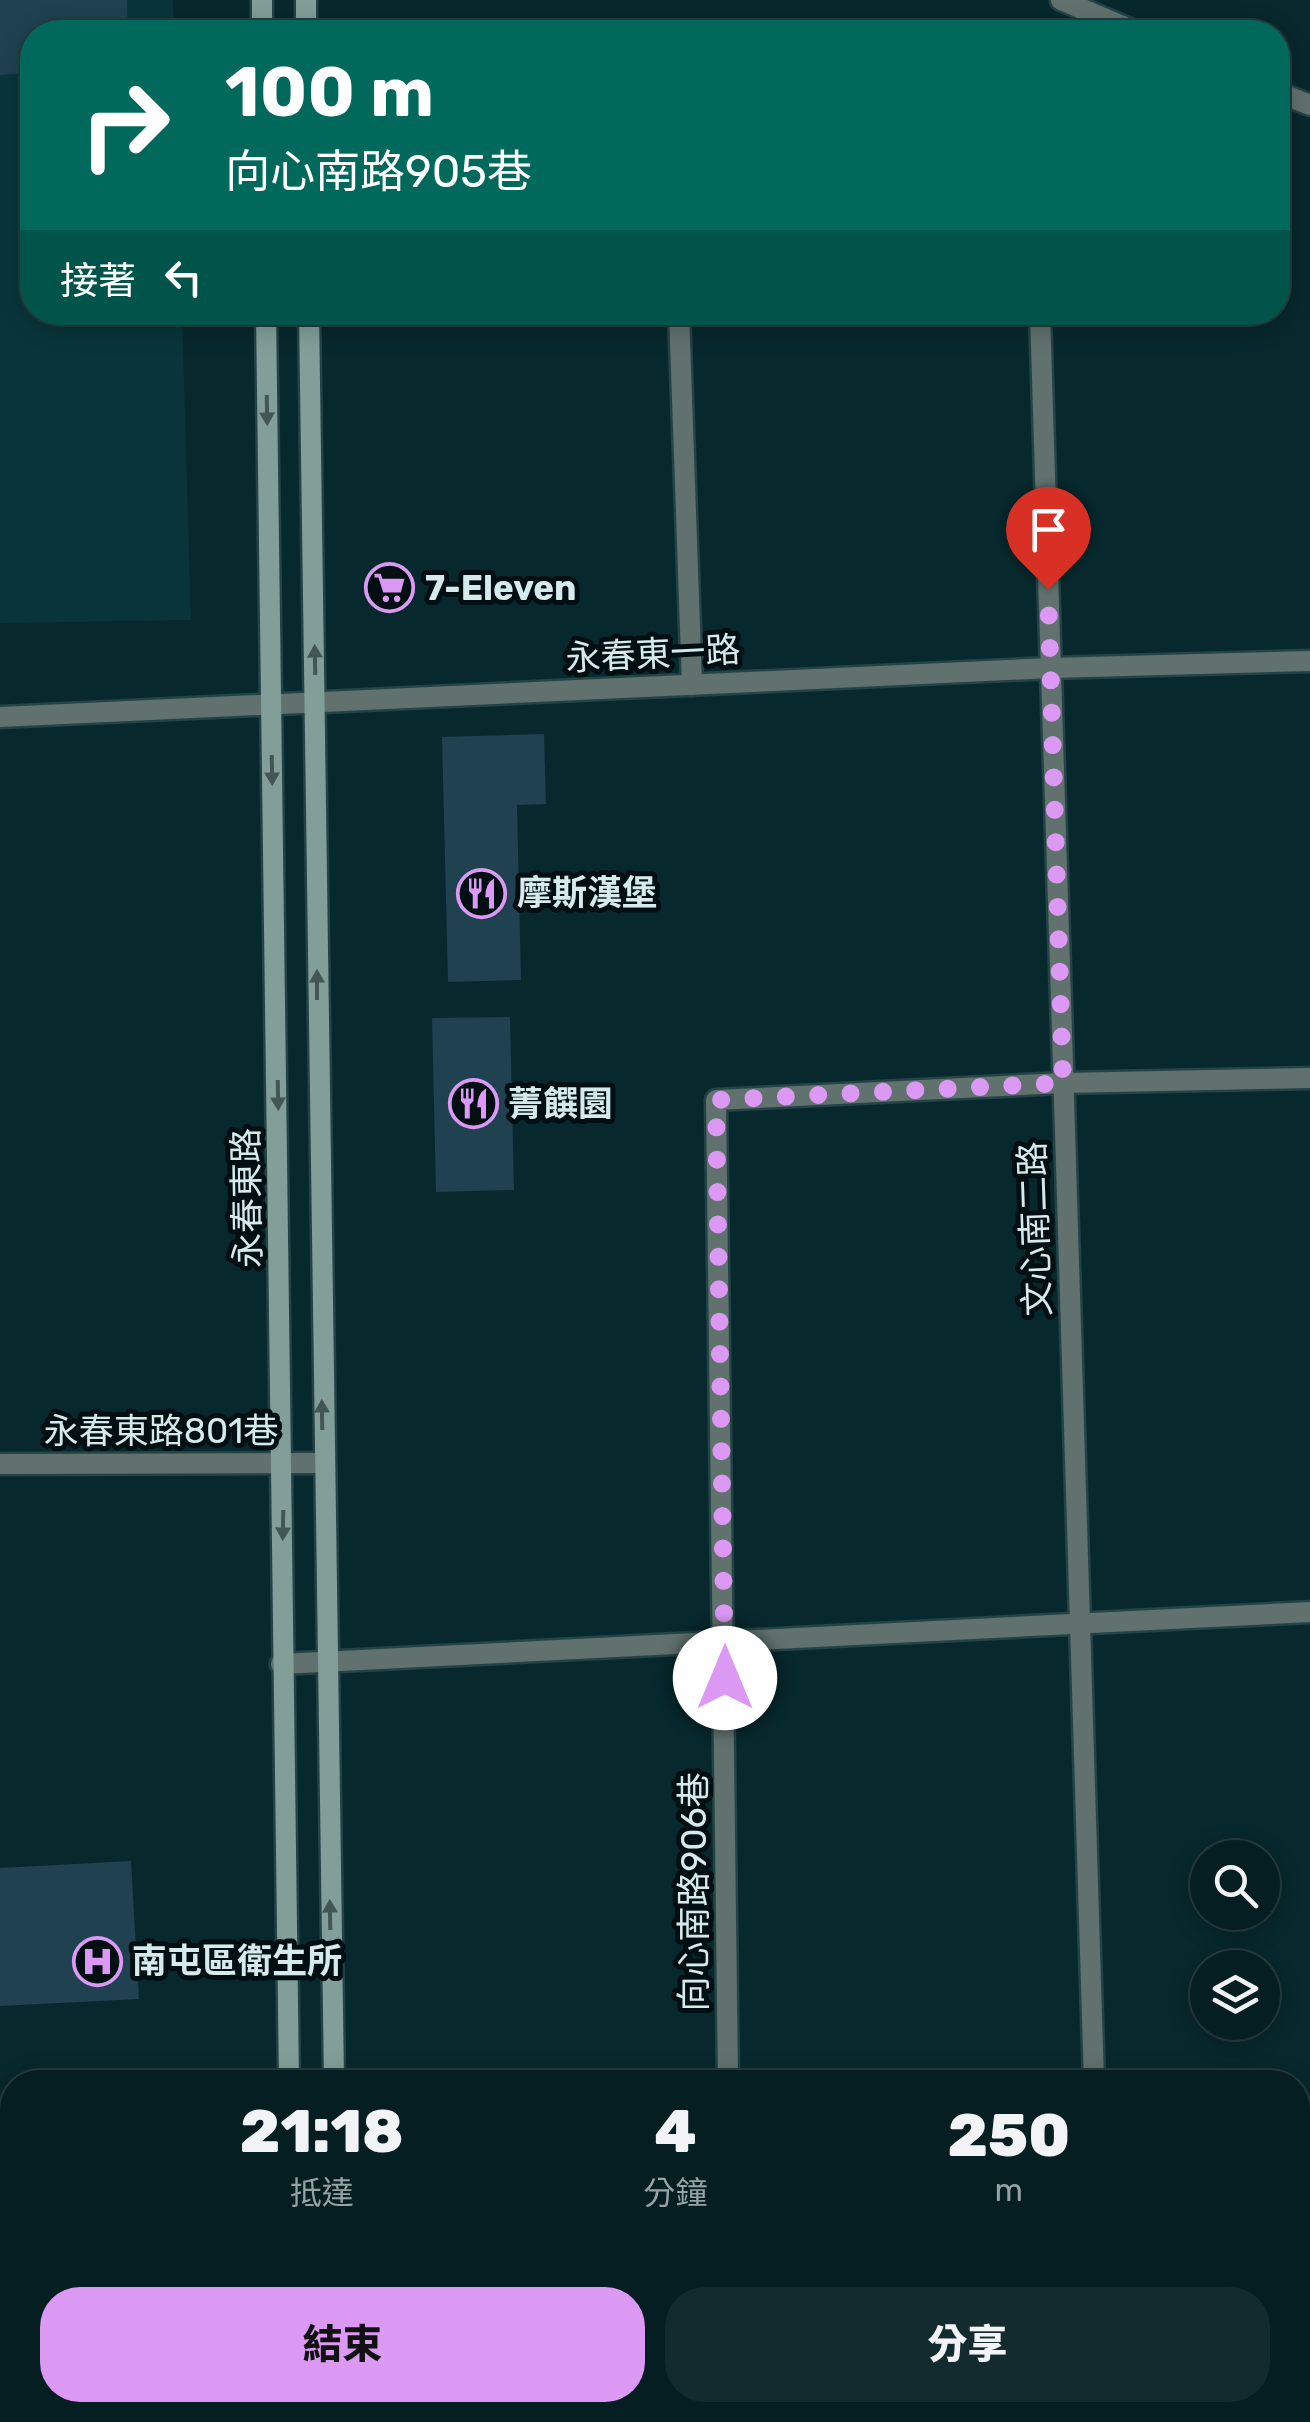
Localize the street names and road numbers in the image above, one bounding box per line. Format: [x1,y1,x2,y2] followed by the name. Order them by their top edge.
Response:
[565,628,741,680] street label: 永春東一路
[225,1128,269,1268] street label: 永春東路
[1011,1141,1059,1317] street label: 文心南二路
[44,1410,278,1452] street label: 永春東路801巷
[673,1772,715,2012] street label: 向心南路906巷

